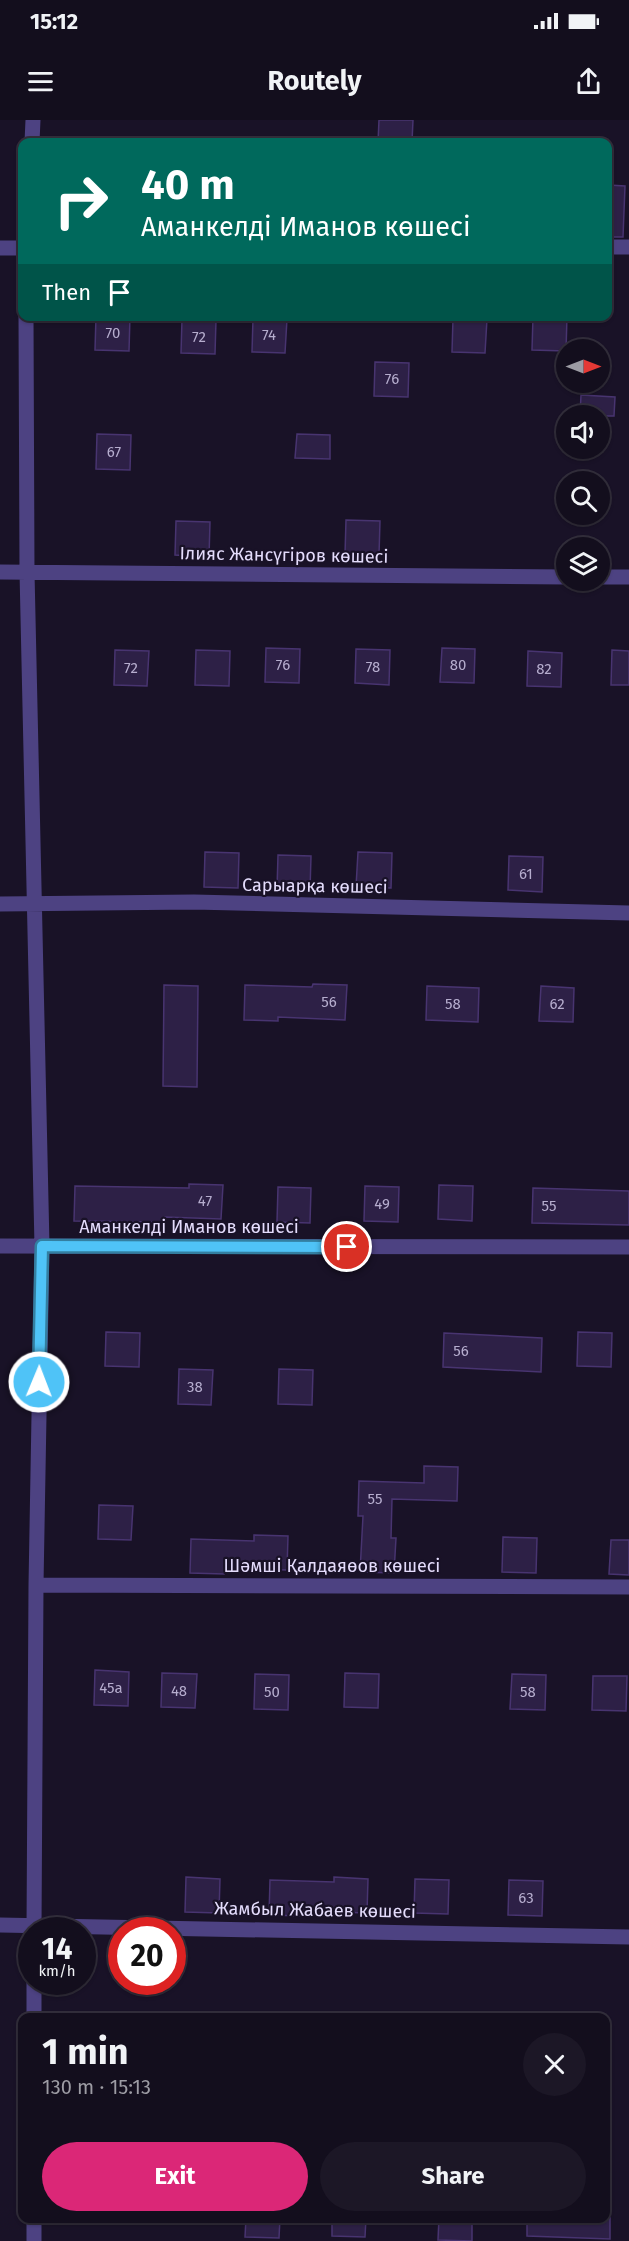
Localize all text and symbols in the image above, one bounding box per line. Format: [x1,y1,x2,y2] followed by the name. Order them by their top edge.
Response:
[30,8,78,35] text: 15:12
[24,65,57,98] icon: menu
[267,65,362,97] text: Routely
[572,65,605,98] icon: share
[141,160,235,210] text: 40 m
[42,162,120,240] icon: right
[141,211,471,243] text: Аманкелді Иманов көшесі
[103,276,136,309] icon: arrive
[42,279,91,306] text: Then
[106,324,120,342] house number: 70
[262,326,276,344] house number: 74
[192,328,206,346] house number: 72
[556,339,610,393] north arrow
[556,339,610,591] map controls
[385,370,399,388] house number: 76
[556,405,610,459] button: sound
[107,443,121,461] house number: 67
[556,471,610,525] button: search
[556,537,610,591] button: layers
[179,542,389,568] street label: Ілияс Жансүгіров көшесі
[276,656,290,674] house number: 76
[450,656,466,674] house number: 80
[366,658,380,676] house number: 78
[124,659,138,677] house number: 72
[536,660,552,678] house number: 82
[519,865,533,883] house number: 61
[242,874,388,898] street label: Сарыарқа көшесі
[321,993,337,1011] house number: 56
[445,995,461,1013] house number: 58
[549,995,565,1013] house number: 62
[198,1192,212,1210] house number: 47
[374,1195,390,1213] house number: 49
[542,1197,556,1215] house number: 55
[79,1216,299,1238] street label: Аманкелді Иманов көшесі
[321,1221,372,1272] pin
[330,1230,363,1263] icon: arrive
[453,1342,469,1360] house number: 56
[7,1350,71,1414] position arrow
[187,1378,203,1396] house number: 38
[368,1490,382,1508] house number: 55
[224,1555,440,1577] street label: Шәмші Қалдаяөов көшесі
[99,1679,123,1697] house number: 45а
[171,1682,187,1700] house number: 48
[264,1683,280,1701] house number: 50
[520,1683,536,1701] house number: 58
[518,1889,534,1907] house number: 63
[214,1897,416,1923] street label: Жамбыл Жабаев көшесі
[108,1917,186,1995] speed limit sign: 20
[42,1931,72,1967] text: 14
[38,1962,76,1980] text: km/h
[42,2030,129,2074] text: 1 min
[523,2033,586,2096] button: close
[42,2075,151,2099] text: 130 m · 15:13
[42,2142,308,2211] button: Exit
[320,2142,586,2211] button: Share

